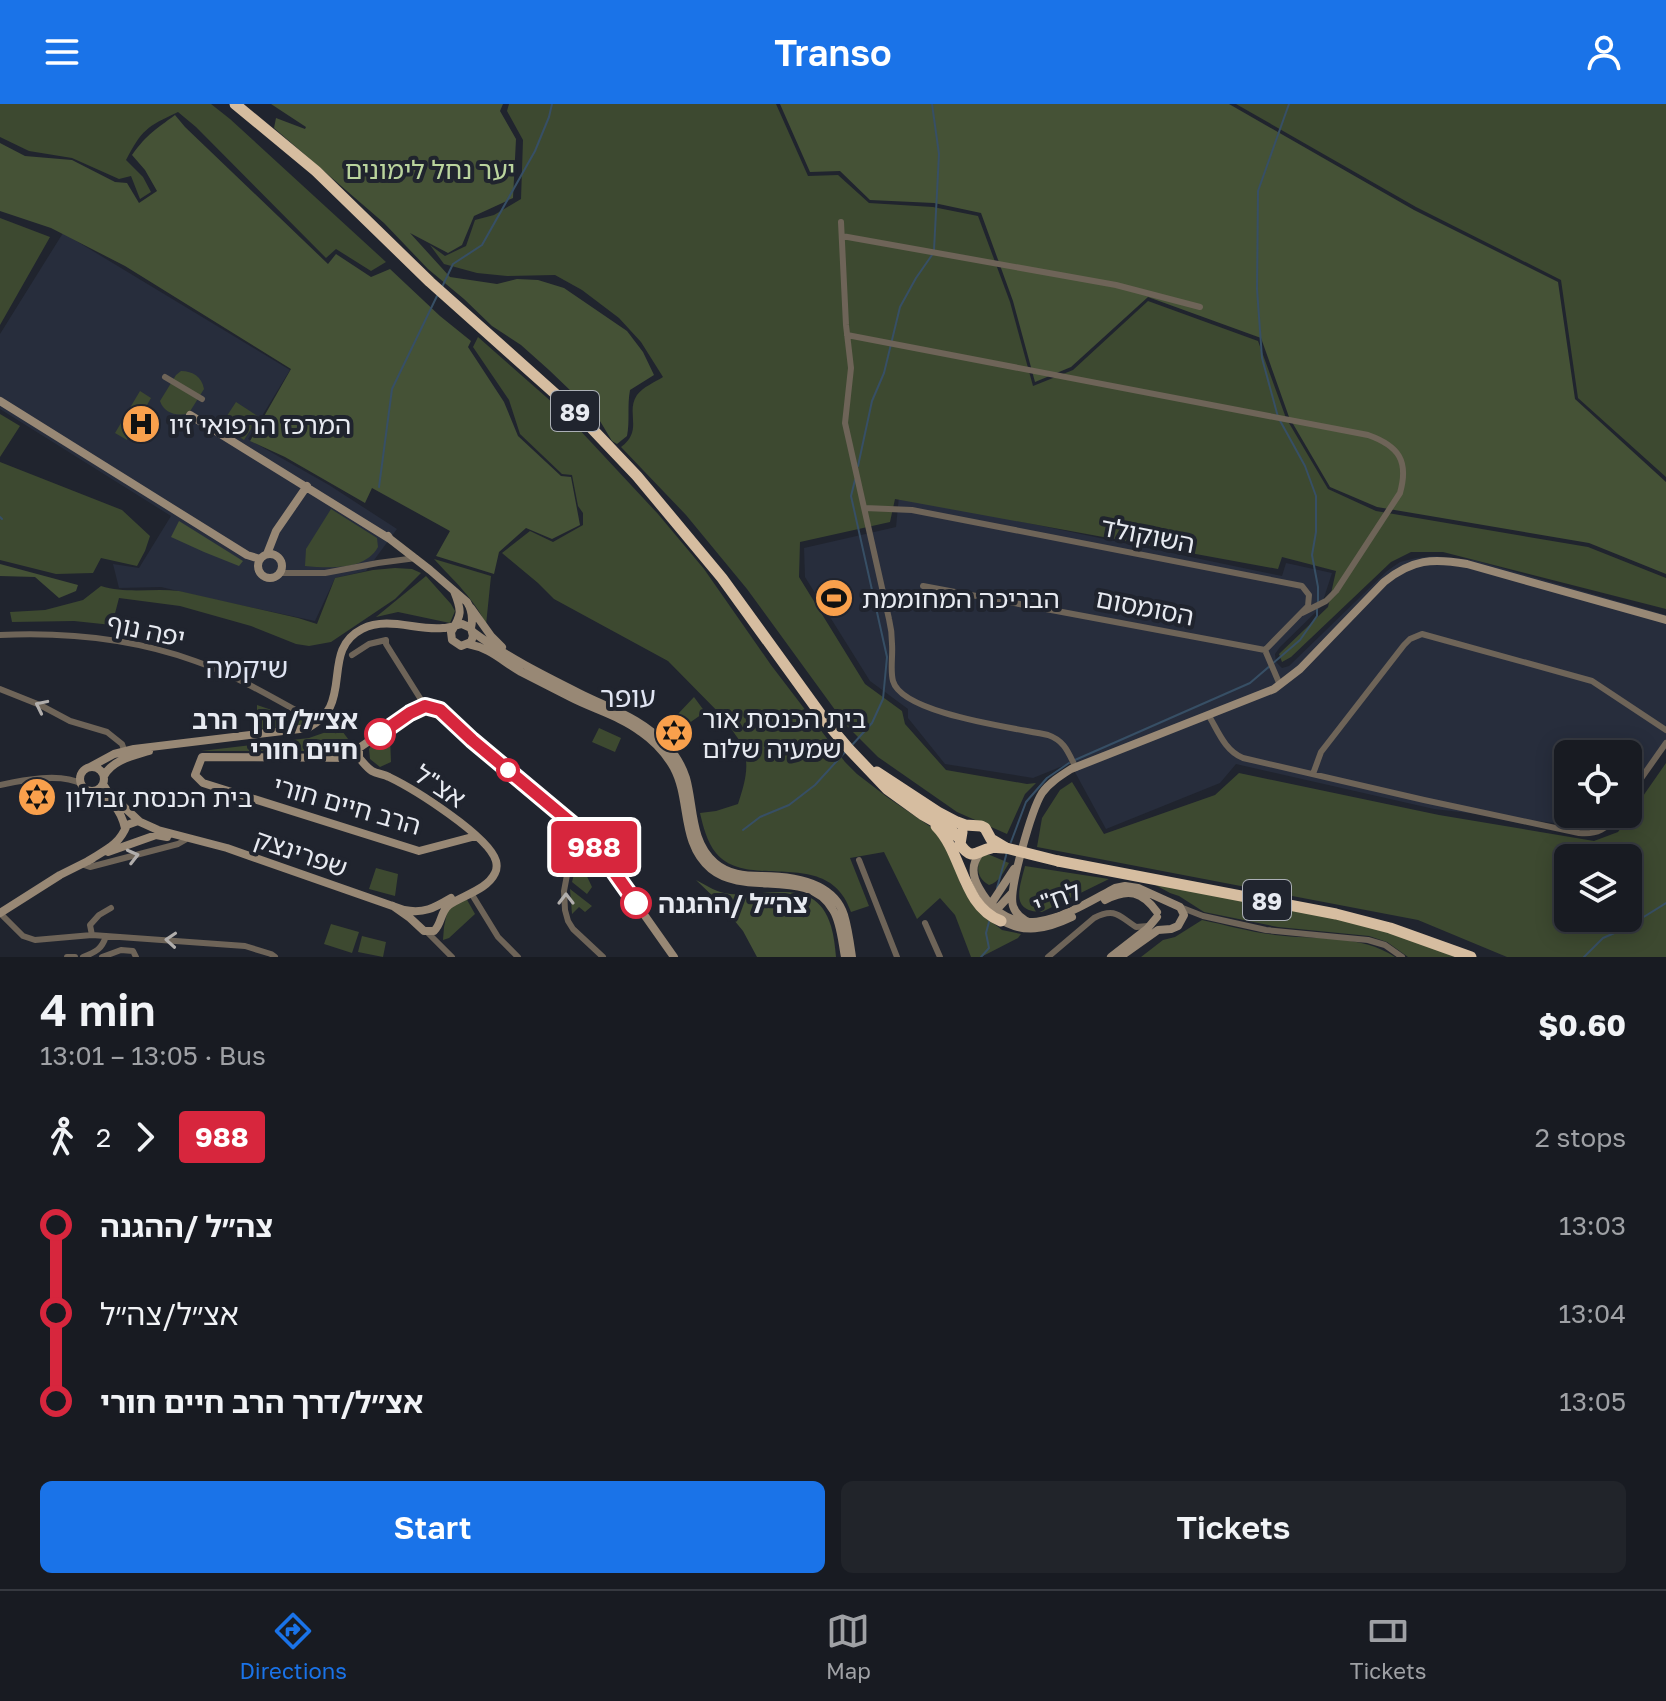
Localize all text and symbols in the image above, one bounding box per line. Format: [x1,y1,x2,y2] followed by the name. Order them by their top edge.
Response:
[40,30,84,74] icon: menu
[1582,30,1626,74] icon: person
[774,31,892,74] text: Transo
[345,154,515,185] park label: יער נחל לימונים
[551,391,599,431] road number: 89
[120,403,162,445] hospital icon: המרכז הרפואי זיו
[169,409,351,440] place label: המרכז הרפואי זיו
[1098,511,1198,559] street label: השוקולד
[813,577,855,619] sports icon: הבריכה המחוממת
[1093,582,1197,632] street label: הסומסום
[862,583,1060,614] place label: הבריכה המחוממת
[104,607,188,653] street label: יפה נוף
[206,651,288,684] district label: שיקמה
[600,680,656,713] district label: עופר
[34,700,49,716] one-way arrow
[702,703,866,764] place label: בית הכנסת אור שמעיה שלום
[192,704,358,765] place label: אצ״ל/דרך הרב חיים חורי
[653,712,695,754] synagogue icon: בית הכנסת אור שמעיה שלום
[365,719,395,749] marker: אצ״ל/דרך הרב חיים חורי
[1554,740,1642,932] map controls
[1554,740,1642,828] button: locate
[409,758,471,814] street label: אצ"ל
[497,759,519,781] unlabelled marker
[270,769,424,841] street label: הרב חיים חורי
[16,776,58,818] synagogue icon: בית הכנסת זבולון
[65,782,253,813] place label: בית הכנסת זבולון
[548,821,640,873] line badge: 988
[250,823,352,883] street label: שפרינצק
[567,830,621,863] text: 988
[1554,844,1642,932] button: layers
[126,848,140,865] one-way arrow
[1029,875,1085,921] street label: לח"י
[1243,880,1291,920] road number: 89
[621,888,651,918] marker: צה״ל /ההגנה
[658,888,808,919] place label: צה״ל /ההגנה
[557,892,575,905] one-way arrow
[164,932,177,949] one-way arrow
[40,983,156,1036] text: 4 min
[1538,1007,1626,1043] text: $0.60
[40,1040,266,1071] text: 13:01 – 13:05 · Bus
[40,1115,84,1159] icon: walk
[123,1115,167,1159] icon: forward
[195,1120,249,1153] text: 988
[96,1122,111,1153] text: 2
[1535,1122,1626,1153] text: 2 stops
[100,1208,273,1244] text: צה״ל /ההגנה
[1559,1210,1626,1241] text: 13:03
[100,1296,239,1332] text: אצ״ל/צה״ל
[1558,1298,1626,1329] text: 13:04
[100,1384,423,1420] text: אצ״ל/דרך הרב חיים חורי
[1559,1386,1626,1417] text: 13:05
[40,1481,825,1573] button: Start
[841,1481,1626,1573] button: Tickets
[239,1609,347,1684] tab: Directions
[826,1609,871,1684] tab: Map
[1350,1609,1427,1684] tab: Tickets

